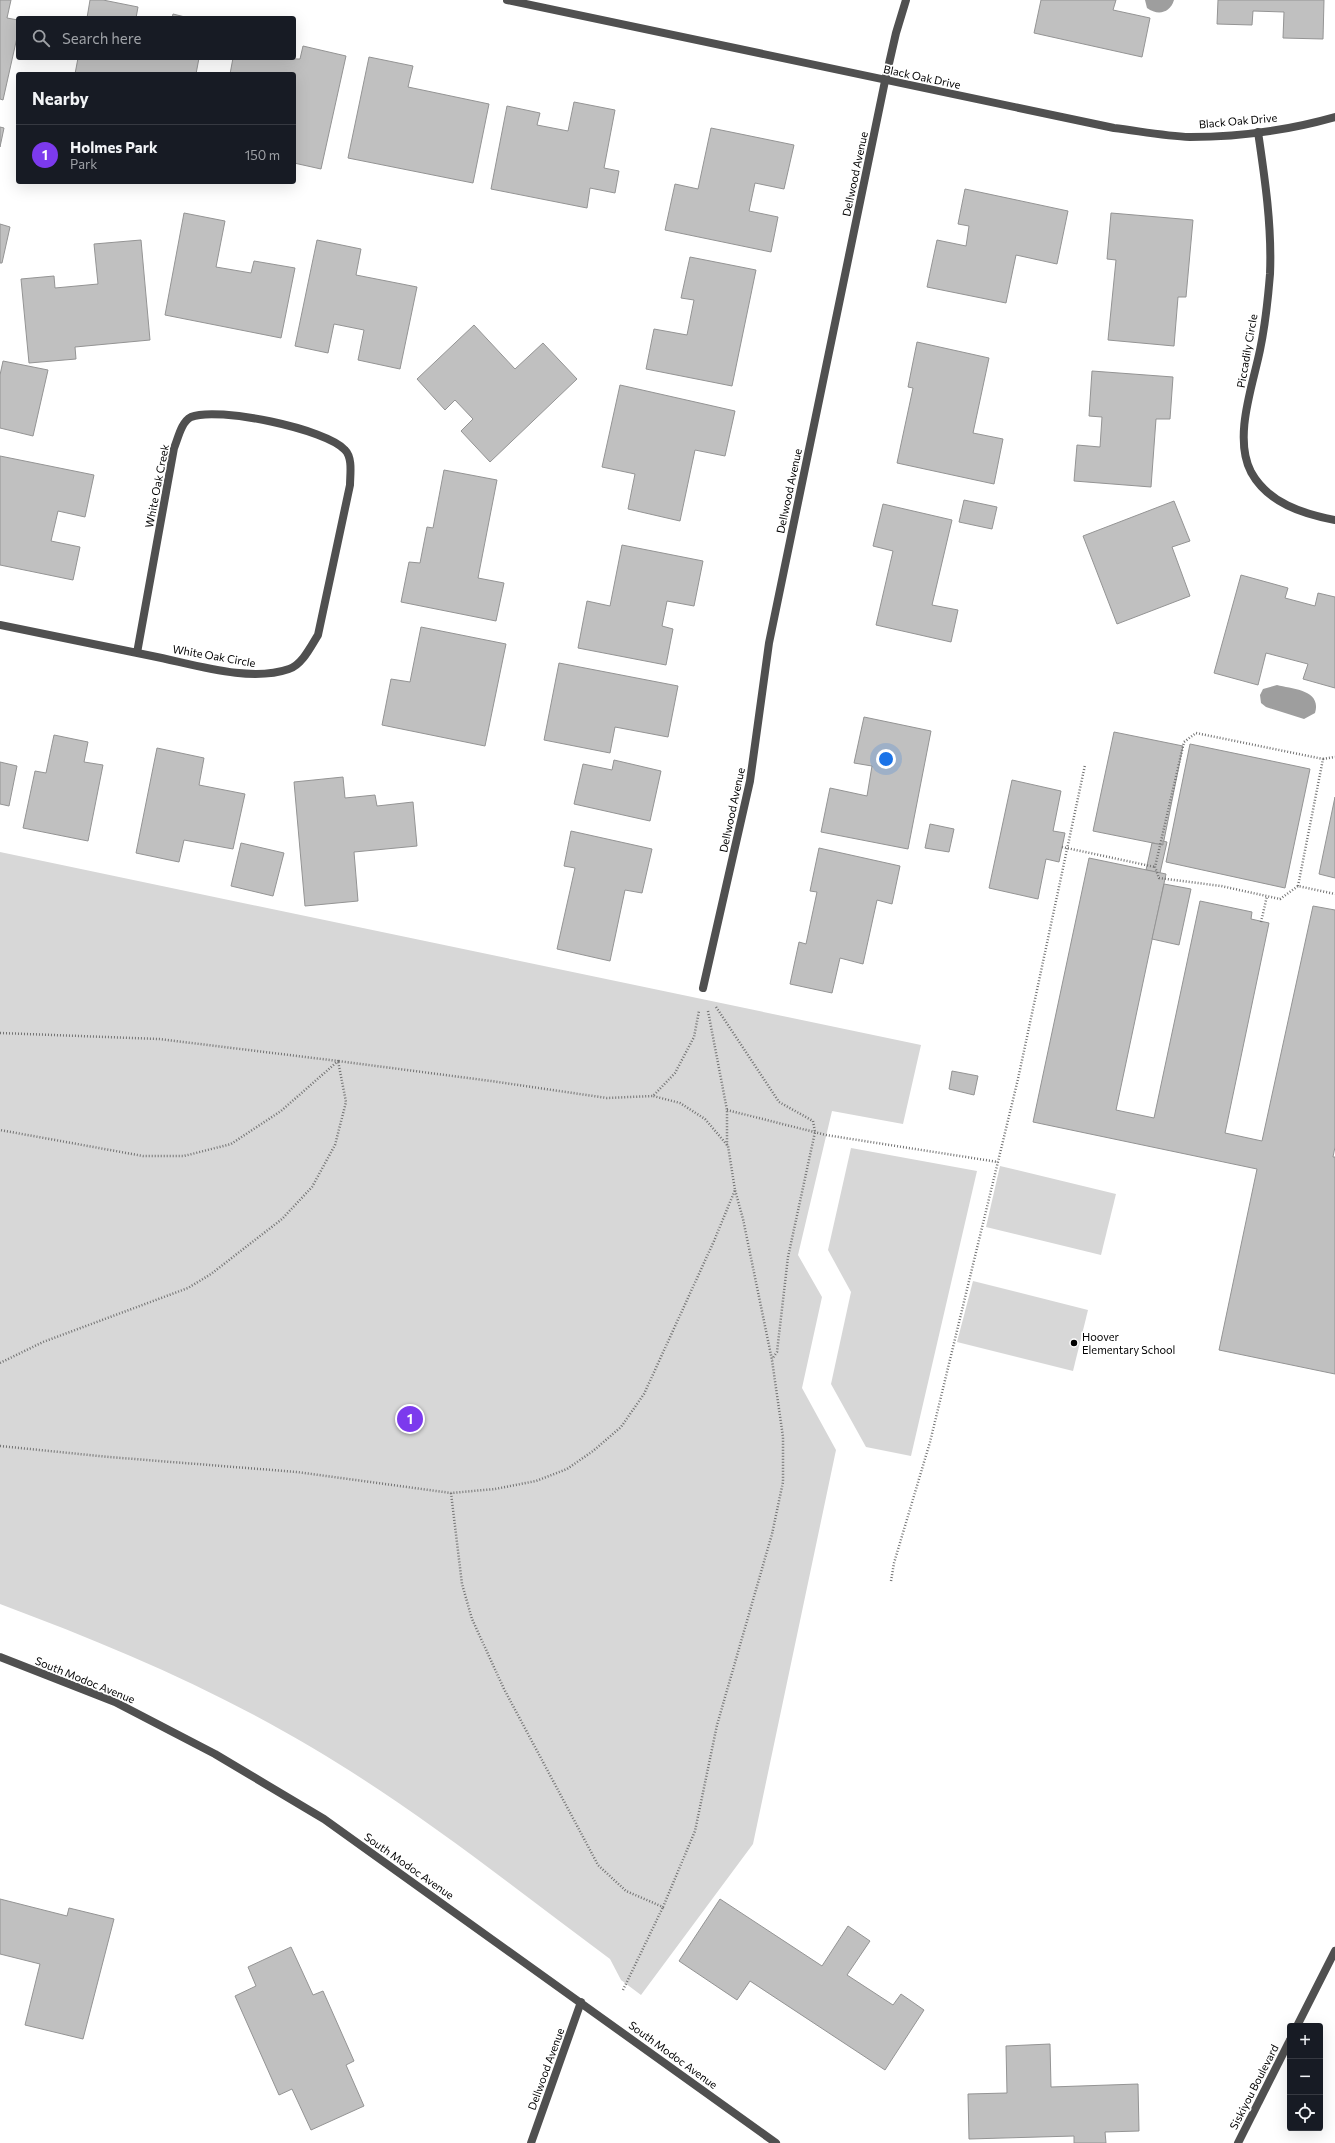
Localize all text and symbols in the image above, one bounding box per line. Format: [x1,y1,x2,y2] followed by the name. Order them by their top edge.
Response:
[16,16,296,60] search box
[30,27,52,49] icon: search
[62,29,141,47] text: Search here
[882,62,962,91] street label: Black Oak Drive
[32,88,89,109] text: Nearby
[1198,111,1278,130] street label: Black Oak Drive
[839,130,870,217] street label: Dellwood Avenue
[70,138,158,156] text: Holmes Park
[42,147,48,163] text: 1
[245,147,280,163] text: 150 m
[70,156,97,172] text: Park
[1234,313,1259,389] street label: Piccadily Circle
[142,443,171,529] street label: White Oak Creek
[773,447,804,534] street label: Dellwood Avenue
[172,642,257,669] street label: White Oak Circle
[876,749,896,769] your location
[716,766,747,853] street label: Dellwood Avenue
[1082,1330,1175,1356] place label: Hoover Elementary School
[1069,1338,1079,1348] marker: Hoover Elementary School
[397,1404,423,1434] pin: 1
[33,1654,137,1706] street label: South Modoc Avenue
[362,1830,457,1902] street label: South Modoc Avenue
[626,2018,720,2091] street label: South Modoc Avenue
[1287,2023,1323,2131] map controls
[1287,2023,1323,2059] button: +
[525,2026,566,2112] street label: Dellwood Avenue
[1227,2042,1281,2131] street label: Siskiyou Boulevard
[1287,2059,1323,2095] button: −
[1287,2095,1323,2131] button: locate

